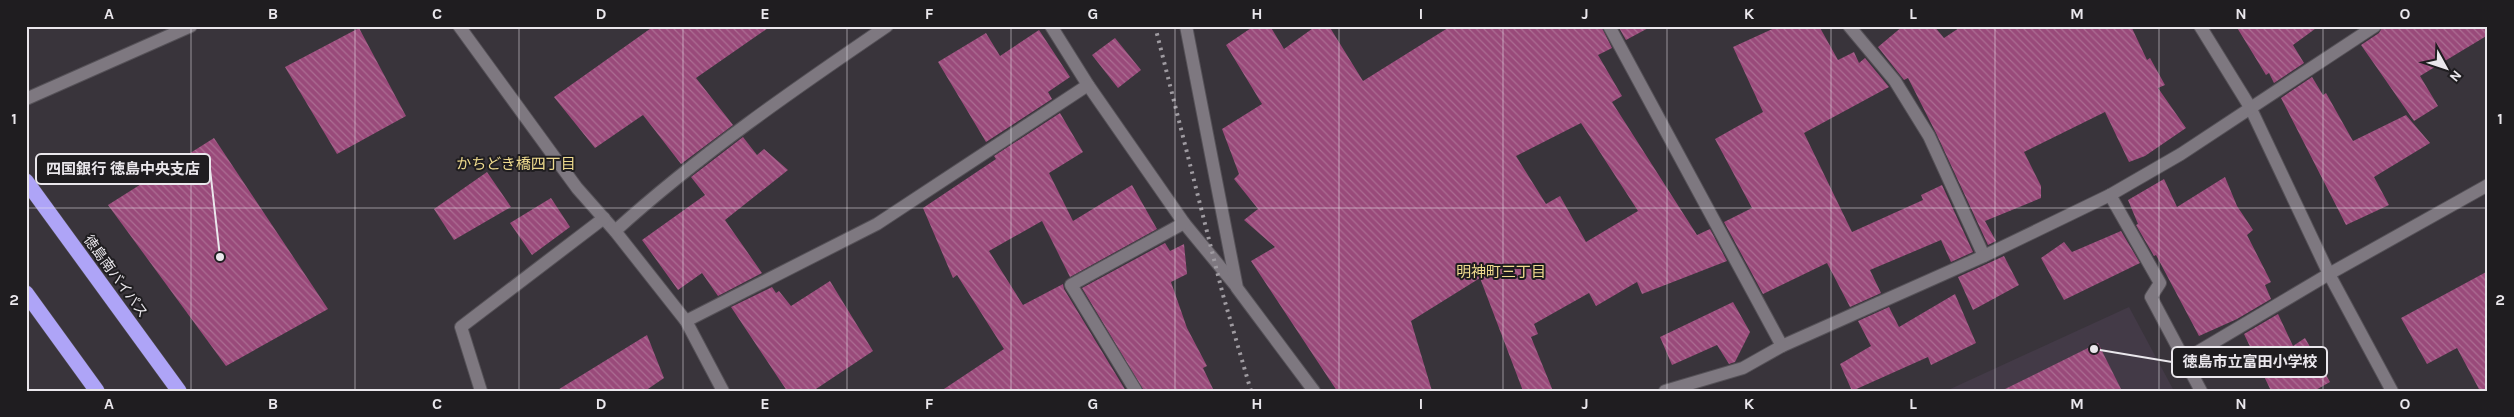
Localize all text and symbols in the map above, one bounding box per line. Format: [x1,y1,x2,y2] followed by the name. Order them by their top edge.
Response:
[104,4,114,23] text: A
[268,4,278,23] text: B
[432,4,442,23] text: C
[596,4,607,23] text: D
[760,4,770,23] text: E
[925,4,934,23] text: F
[1088,4,1098,23] text: G
[1251,4,1263,23] text: H
[1419,4,1423,23] text: I
[1581,4,1589,23] text: J
[1744,4,1755,23] text: K
[1909,4,1917,23] text: L
[2070,4,2084,23] text: M
[2235,4,2247,23] text: N
[2400,4,2411,23] text: O
[2422,42,2472,92] north arrow
[2446,67,2465,85] text: N
[11,109,17,128] text: 1
[2497,109,2503,128] text: 1
[36,154,210,184] callout: 四国銀行 徳島中央支店
[456,155,576,173] district label: かちどき橋四丁目
[46,160,200,178] text: 四国銀行 徳島中央支店
[80,232,151,321] street label: 徳島南バイパス
[1456,263,1546,281] district label: 明神町三丁目
[9,290,19,309] text: 2
[2495,290,2505,309] text: 2
[2172,347,2327,377] callout: 徳島市立富田小学校
[2182,353,2318,371] text: 徳島市立富田小学校
[104,394,114,413] text: A
[268,394,278,413] text: B
[432,394,442,413] text: C
[596,394,607,413] text: D
[760,394,770,413] text: E
[925,394,934,413] text: F
[1088,394,1098,413] text: G
[1251,394,1263,413] text: H
[1419,394,1423,413] text: I
[1581,394,1589,413] text: J
[1744,394,1755,413] text: K
[1909,394,1917,413] text: L
[2070,394,2084,413] text: M
[2235,394,2247,413] text: N
[2400,394,2411,413] text: O

